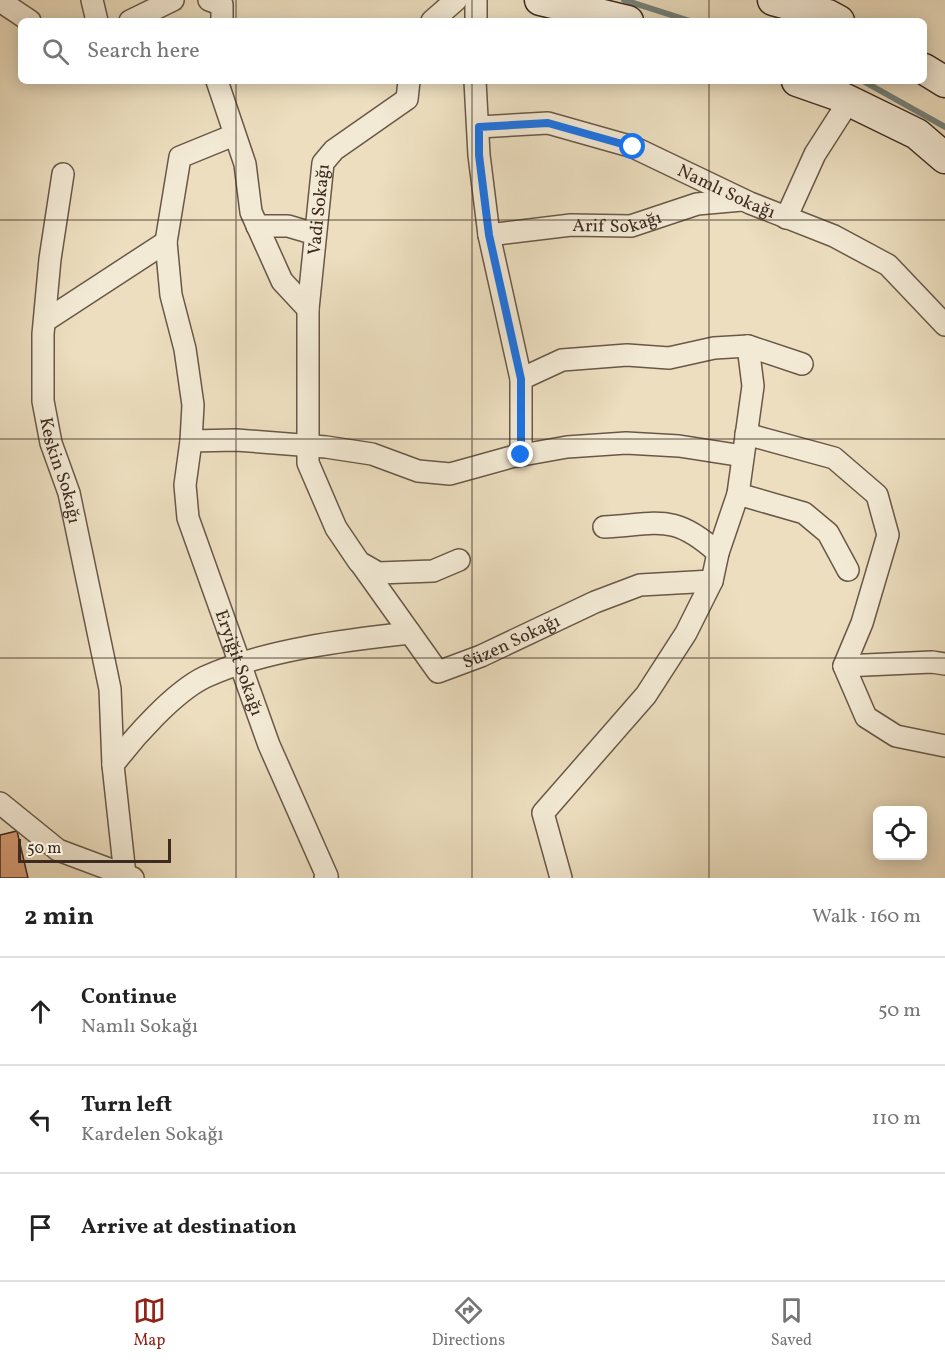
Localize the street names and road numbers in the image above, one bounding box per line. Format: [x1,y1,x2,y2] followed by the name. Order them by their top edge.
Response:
[673,159,779,226] street label: Namlı Sokağı
[303,163,337,257] street label: Vadi Sokağı
[572,206,665,240] street label: Arif Sokağı
[32,415,86,526] street label: Keskin Sokağı
[208,607,269,719] street label: Eryiğit Sokağı
[459,609,565,676] street label: Süzen Sokağı

